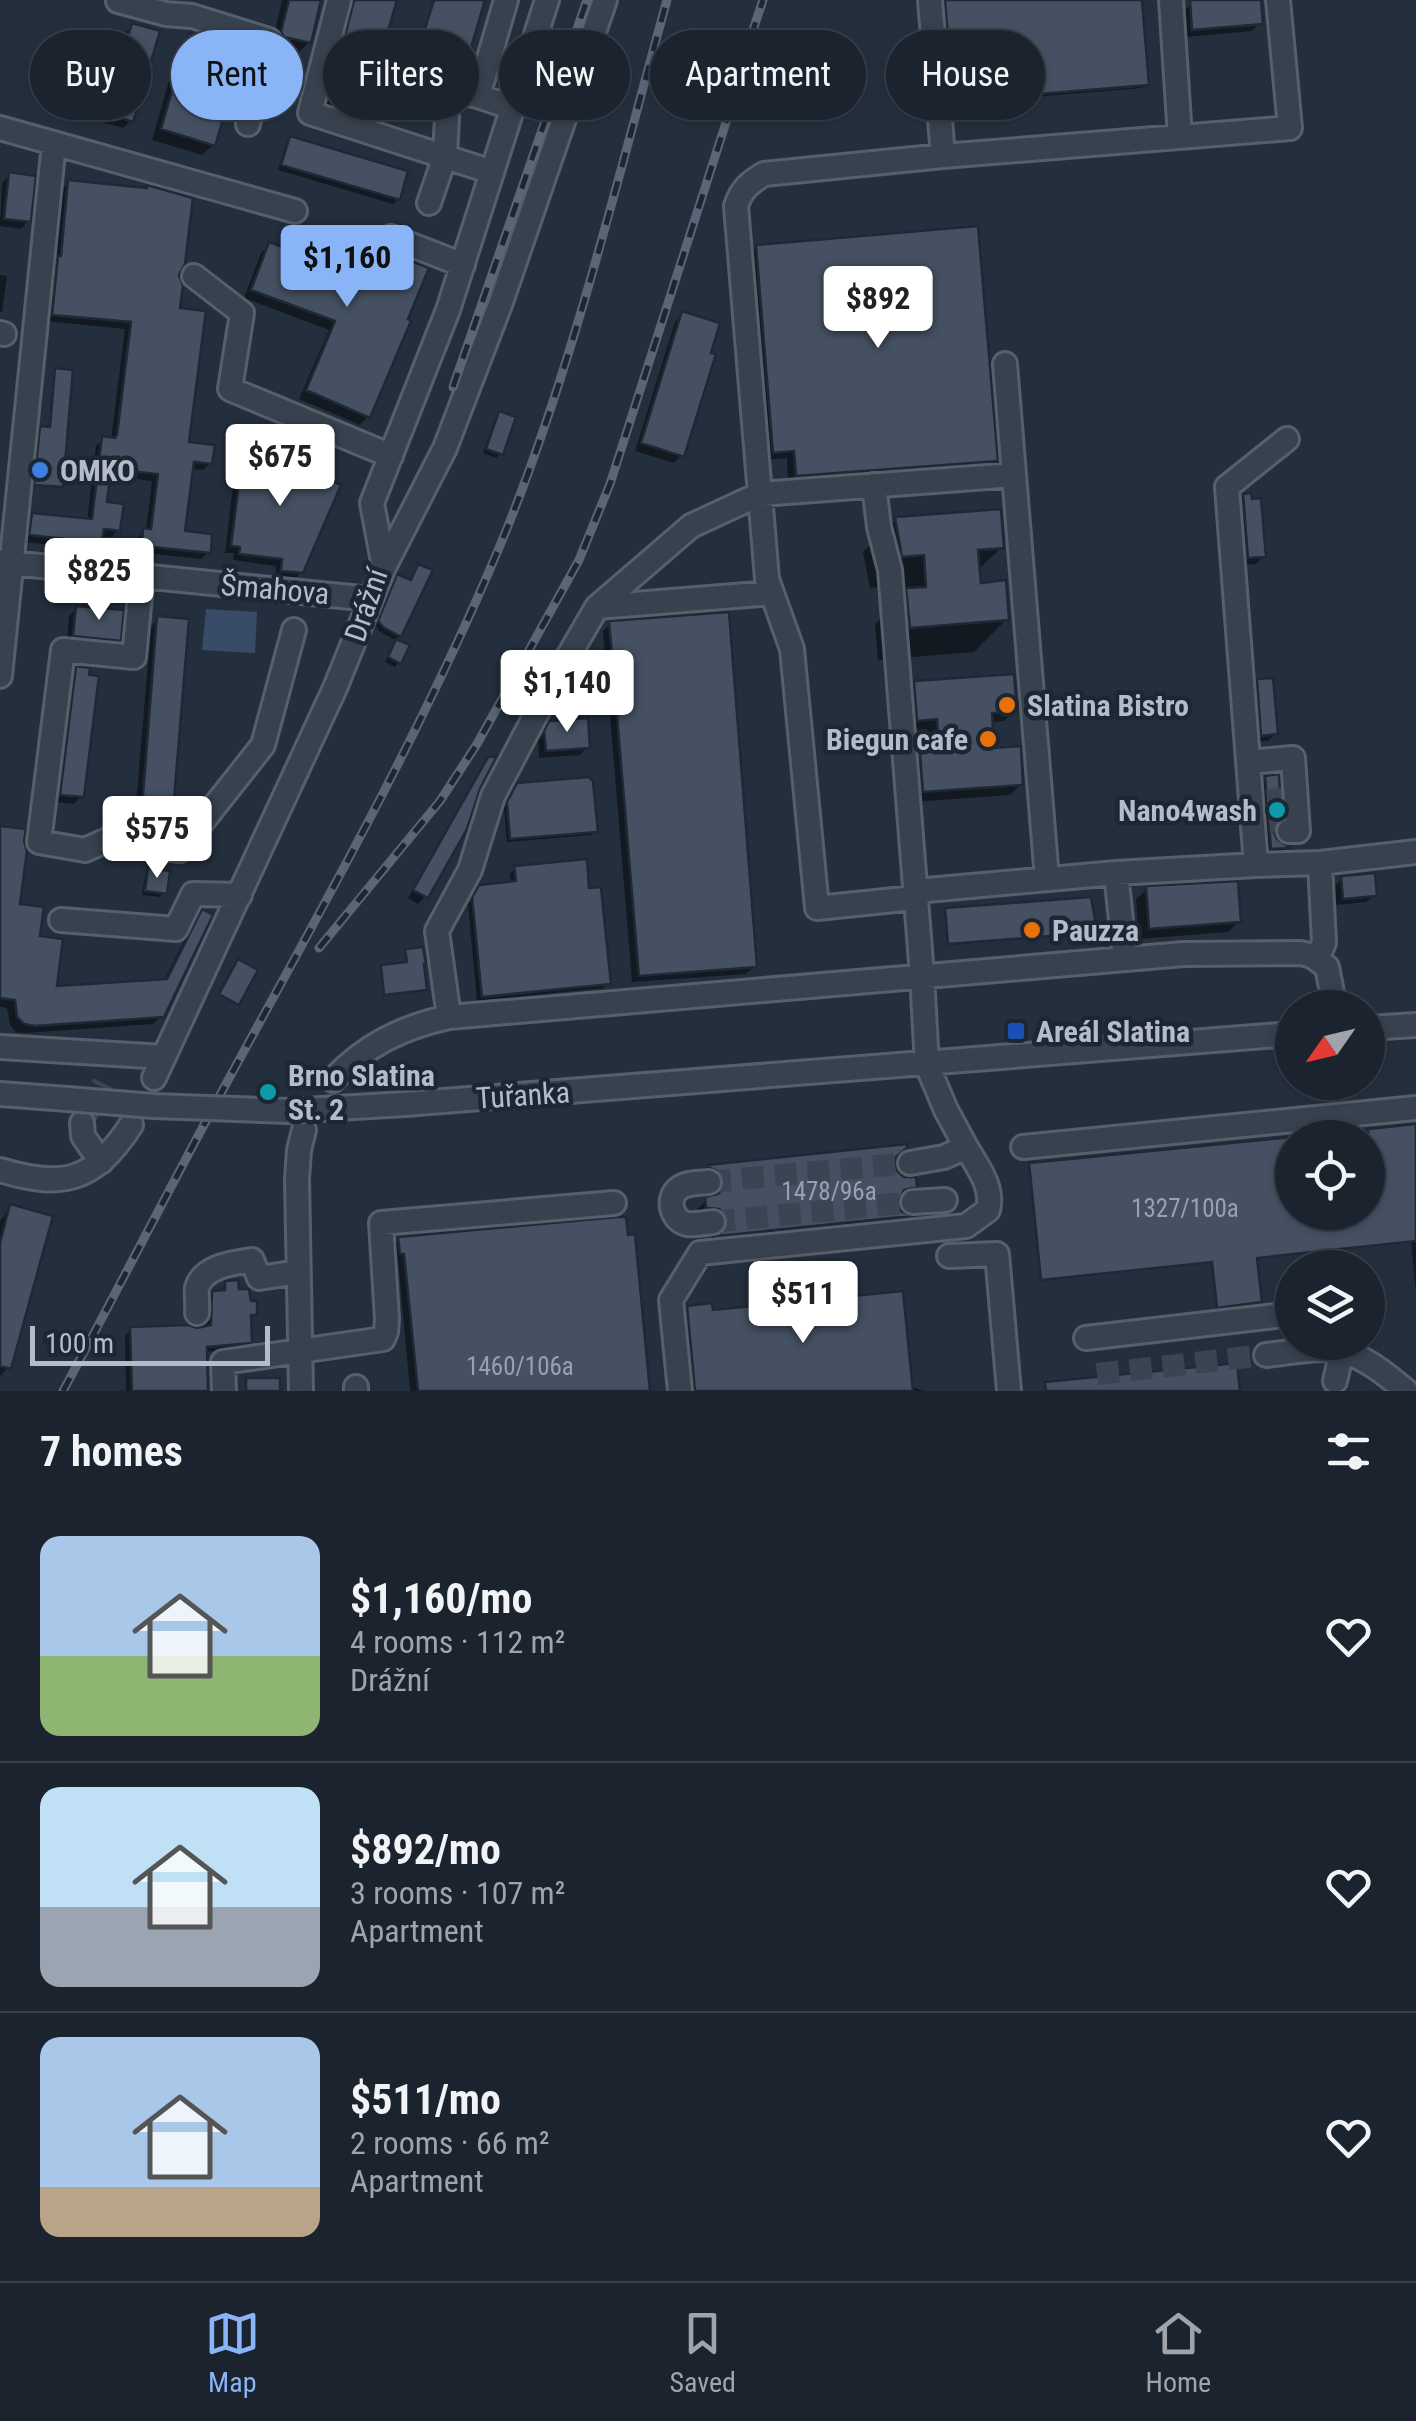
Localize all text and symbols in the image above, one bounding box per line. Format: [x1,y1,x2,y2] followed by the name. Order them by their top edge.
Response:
[30,30,151,120] chip: Buy
[171,30,303,120] chip: Rent
[323,30,479,120] chip: Filters
[499,30,630,120] chip: New
[650,30,866,120] chip: Apartment
[886,30,1045,120] chip: House
[266,225,428,310] pin: $1,160
[303,238,391,276] text: $1,160
[819,266,937,351] pin: $892
[846,279,910,317] text: $892
[221,424,339,509] pin: $675
[248,437,312,475] text: $675
[60,453,135,488] place label: OMKO
[29,459,51,481] marker: OMKO
[40,538,158,623] pin: $825
[67,551,131,589] text: $825
[337,562,395,646] street label: Drážní
[219,567,331,611] street label: Šmahova
[486,650,648,735] pin: $1,140
[523,663,611,701] text: $1,140
[1027,688,1189,723] place label: Slatina Bistro
[996,694,1018,716] marker: Slatina Bistro
[826,722,968,757] place label: Biegun cafe
[977,728,999,750] marker: Biegun cafe
[1118,793,1257,828] place label: Nano4wash
[98,796,216,881] pin: $575
[1266,799,1288,821] marker: Nano4wash
[125,809,189,847] text: $575
[1052,913,1139,948] place label: Pauzza
[1021,919,1043,941] marker: Pauzza
[1275,990,1385,1100] north arrow
[1275,990,1385,1360] map controls
[1036,1014,1190,1049] place label: Areál Slatina
[1005,1020,1027,1042] marker: Areál Slatina
[288,1058,435,1127] place label: Brno Slatina St. 2
[475,1074,571,1116] street label: Tuřanka
[257,1081,279,1103] marker: Brno Slatina St. 2
[1275,1120,1385,1230] button: locate
[781,1177,877,1206] house number: 1478/96a
[1131,1194,1239,1223] house number: 1327/100a
[1275,1250,1385,1360] button: layers
[744,1261,862,1346] pin: $511
[771,1274,835,1312] text: $511
[30,1321,270,1366] scale bar
[45,1327,114,1360] text: 100 m
[466,1352,574,1381] house number: 1460/106a
[1321,1424,1376,1479] icon: filters
[40,1427,183,1476] text: 7 homes
[350,1574,532,1623] text: $1,160/mo
[120,1576,240,1696] icon: home
[1321,1609,1376,1664] icon: heart
[350,1623,565,1661] text: 4 rooms · 112 m²
[350,1661,430,1699] text: Drážní
[350,1825,501,1874] text: $892/mo
[120,1827,240,1947] icon: home
[1321,1860,1376,1915] icon: heart
[350,1874,565,1912] text: 3 rooms · 107 m²
[350,1912,484,1950] text: Apartment
[350,2075,501,2124] text: $511/mo
[120,2077,240,2197] icon: home
[1321,2110,1376,2165] icon: heart
[350,2124,549,2162] text: 2 rooms · 66 m²
[350,2162,484,2200] text: Apartment
[205,2306,260,2399] tab: Map
[669,2306,736,2399] tab: Saved
[1146,2306,1211,2399] tab: Home

